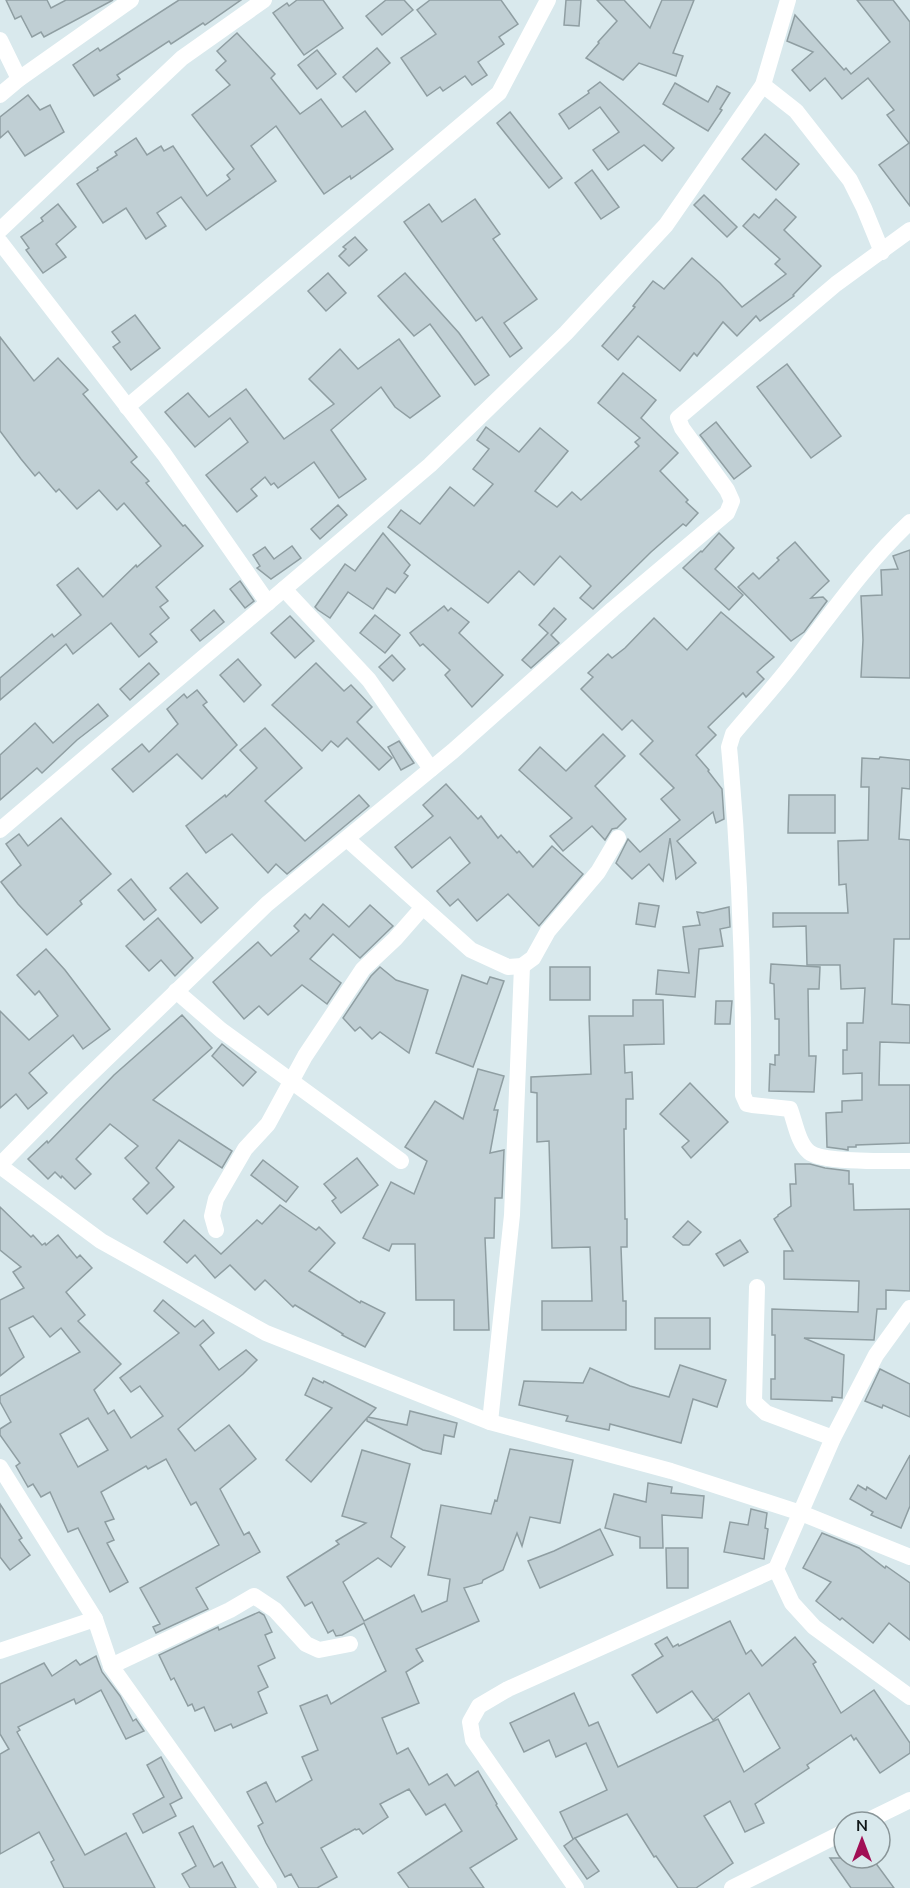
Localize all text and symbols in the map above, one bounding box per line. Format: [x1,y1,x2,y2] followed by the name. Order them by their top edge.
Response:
[832,1810,892,1870] north arrow
[856,1815,868,1837] text: N

